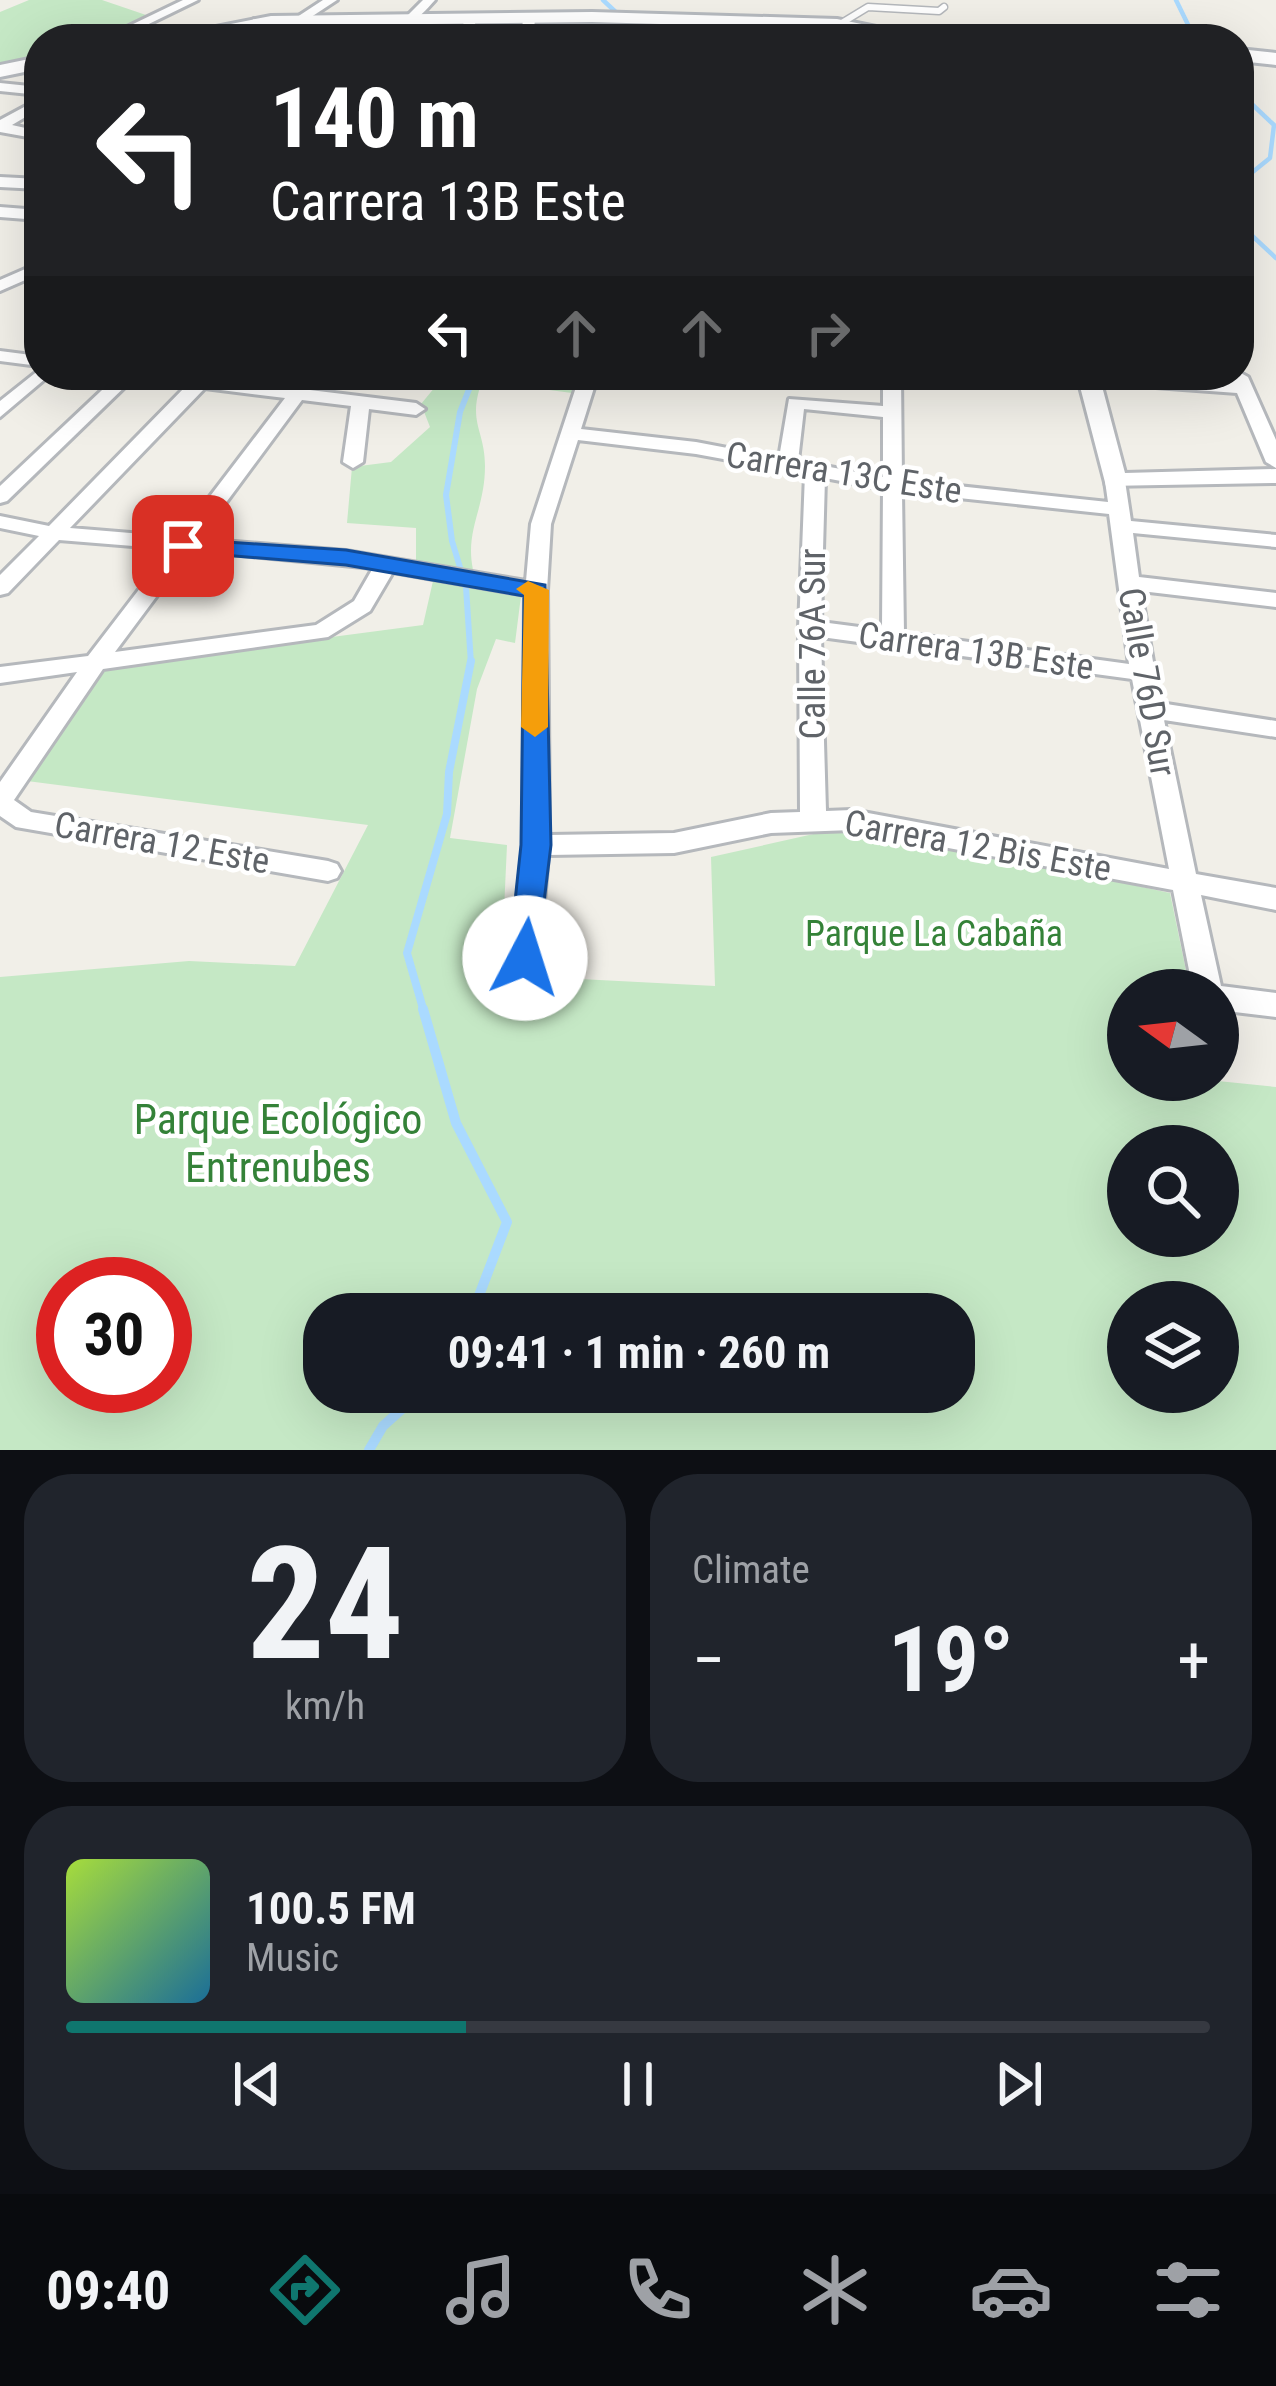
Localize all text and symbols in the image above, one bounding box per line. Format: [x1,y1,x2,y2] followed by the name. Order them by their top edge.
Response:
[270,69,479,168] text: 140 m
[72,72,228,228] icon: left
[270,170,626,233] text: Carrera 13B Este
[417,300,483,366] icon: left
[543,300,609,366] icon: ahead
[669,300,735,366] icon: ahead
[795,300,861,366] icon: right
[723,434,965,512] street label: Carrera 13C Este
[132,495,234,597] pin
[150,513,216,579] icon: arrive
[792,549,834,739] street label: Calle 76A Sur
[1110,584,1184,780] street label: Calle 76D Sur
[856,614,1096,688] street label: Carrera 13B Este
[841,802,1115,890] street label: Carrera 12 Bis Este
[51,803,273,883] street label: Carrera 12 Este
[462,895,588,1021] position arrow
[805,913,1063,955] park label: Parque La Cabaña
[1107,969,1239,1101] north arrow
[1107,969,1239,1413] map controls
[134,1095,422,1192] park label: Parque Ecológico Entrenubes
[1107,1125,1239,1257] button: search
[36,1257,192,1413] speed limit sign: 30
[1107,1281,1239,1413] button: layers
[448,1326,830,1379] text: 09:41 · 1 min · 260 m
[246,1513,404,1696] text: 24
[692,1547,810,1593] text: Climate
[888,1608,1014,1713] text: 19°
[692,1622,725,1699] text: −
[1177,1622,1210,1699] text: +
[285,1683,365,1729] text: km/h
[246,1882,416,1935] text: 100.5 FM
[246,1935,339,1981] text: Music
[224,2051,290,2117] icon: previous
[605,2051,671,2117] icon: pause
[986,2051,1052,2117] icon: next
[263,2248,347,2332] icon: directions
[439,2248,523,2332] icon: music
[616,2248,700,2332] icon: phone
[793,2248,877,2332] icon: climate
[969,2248,1053,2332] icon: car
[1146,2248,1230,2332] icon: filters
[46,2259,170,2322] text: 09:40

